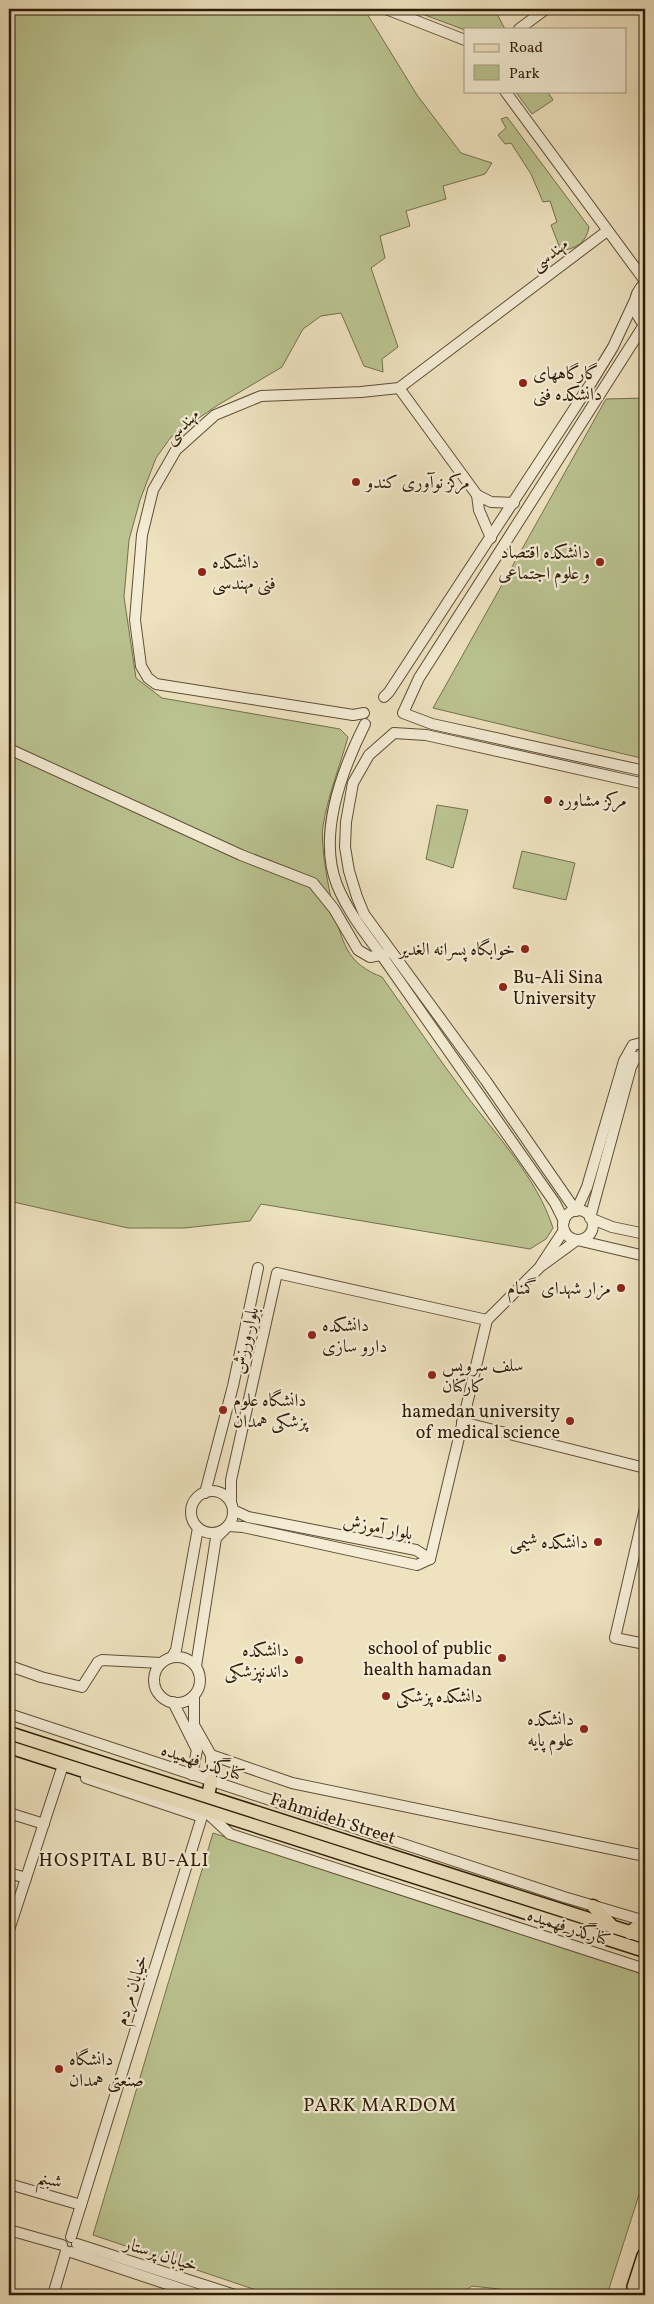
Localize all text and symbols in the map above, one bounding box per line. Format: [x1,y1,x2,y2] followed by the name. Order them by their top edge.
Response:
[464,28,626,92] legend
[509,38,543,59] text: Road
[509,64,540,85] text: Park
[526,233,574,278] street label: مهندسی
[533,362,602,408] place label: گارگاههای دانشکده فنی
[517,377,529,389] marker: گارگاههای دانشکده فنی
[158,403,206,451] street label: مهندسی
[364,471,470,496] place label: مرکز نوآوری کندو
[350,476,362,488] marker: مرکز نوآوری کندو
[498,541,590,589] place label: دانشکده اقتصاد و علوم اجتماعی
[212,551,276,597] place label: دانشکده فنی مهندسی
[594,556,606,568] marker: دانشکده اقتصاد و علوم اجتماعی
[196,566,208,578] marker: دانشکده فنی مهندسی
[558,789,627,814] place label: مرکز مشاوره
[542,794,554,806] marker: مرکز مشاوره
[397,937,515,963] place label: خوابگاه پسرانه الغدیر
[519,943,531,955] marker: خوابگاه پسرانه الغدیر
[513,966,603,1012] place label: Bu-Ali Sina University
[497,981,509,993] marker: Bu-Ali Sina University
[507,1277,611,1304] place label: مزار شهدای گمنام
[615,1282,627,1294] marker: مزار شهدای گمنام
[227,1304,266,1376] street label: بلوار ورزش
[322,1314,387,1360] place label: دانشکده دارو سازی
[306,1329,318,1341] marker: دانشکده دارو سازی
[442,1354,524,1400] place label: سلف سرویس کارکنان
[426,1369,438,1381] marker: سلف سرویس کارکنان
[233,1388,309,1435] place label: دانشگاه علوم پزشکی همدان
[401,1400,560,1446] place label: hamedan university of medical science
[217,1404,229,1416] marker: دانشگاه علوم پزشکی همدان
[564,1415,576,1427] marker: hamedan university of medical science
[341,1509,415,1547] street label: بلوار آموزش
[510,1531,588,1556] place label: دانشکده شیمی
[592,1536,604,1548] marker: دانشکده شیمی
[363,1637,492,1683] place label: school of public health hamadan
[224,1639,289,1685] place label: دانشکده داندنپزشکی
[496,1652,508,1664] marker: school of public health hamadan
[293,1654,305,1666] marker: دانشکده داندنپزشکی
[396,1685,483,1710] place label: دانشکده پزشکی
[380,1690,392,1702] marker: دانشکده پزشکی
[527,1708,574,1756] place label: دانشکده علوم پایه
[578,1723,590,1735] marker: دانشکده علوم پایه
[157,1736,248,1789] street label: کنارگذر فهمیده
[267,1787,398,1851] street label: Fahmideh Street
[39,1848,209,1874] district label: HOSPITAL BU-ALI
[523,1901,614,1954] street label: کنارگذر فهمیده
[110,1952,157,2029] street label: خیابان مردم
[69,2047,144,2094] place label: دانشگاه صنعتی همدان
[53,2063,65,2075] marker: دانشگاه صنعتی همدان
[303,2093,457,2119] district label: PARK MARDOM
[33,2165,65,2200] street label: شبنم
[119,2231,201,2279] street label: خیابان پرستار

